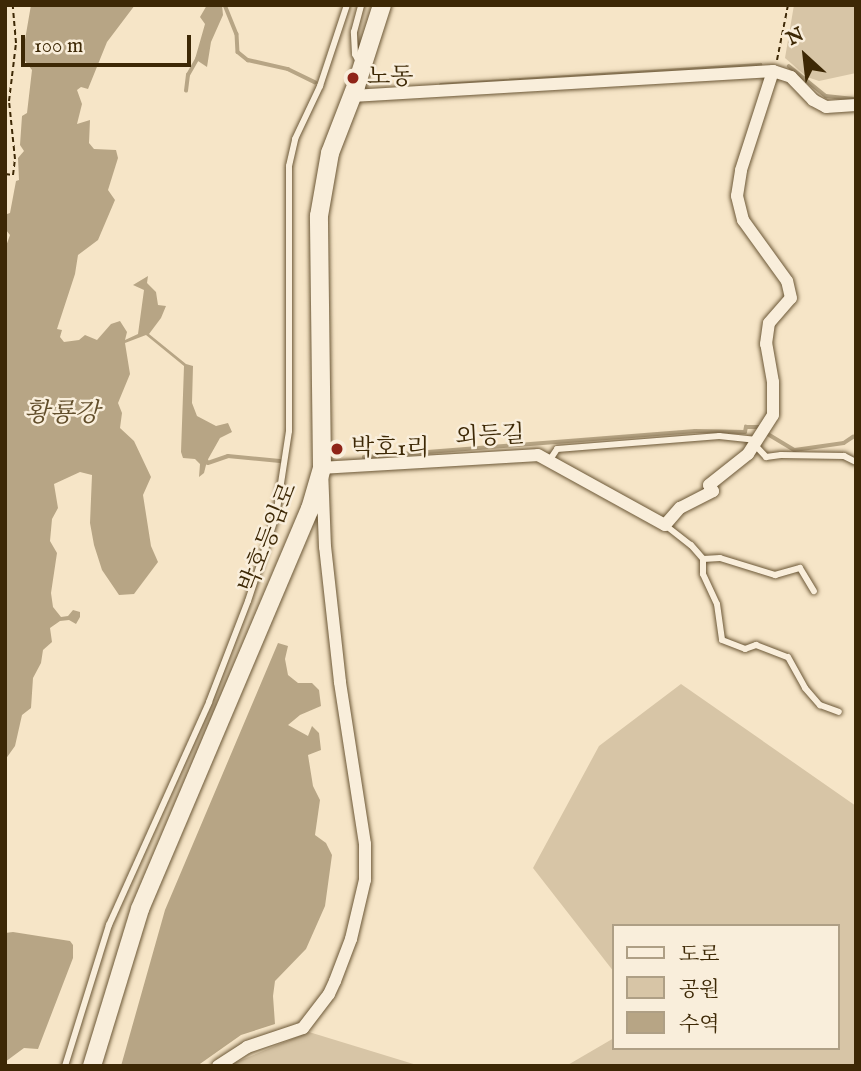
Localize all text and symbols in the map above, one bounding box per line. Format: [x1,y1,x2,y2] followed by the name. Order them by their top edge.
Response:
[24,21,194,65] scale bar
[770,21,840,91] north arrow
[783,23,808,52] text: N
[34,33,83,60] text: 100 m
[367,64,413,92] place label: 노동
[345,70,361,86] marker: 노동
[24,398,100,430] water label: 황룡강
[455,421,525,453] street label: 외등길
[351,435,429,463] place label: 박호1리
[329,441,345,457] marker: 박호1리
[234,479,304,597] street label: 박호등임로
[612,924,840,1050] legend
[679,942,720,969] text: 도로
[679,977,720,1004] text: 공원
[679,1012,720,1039] text: 수역

